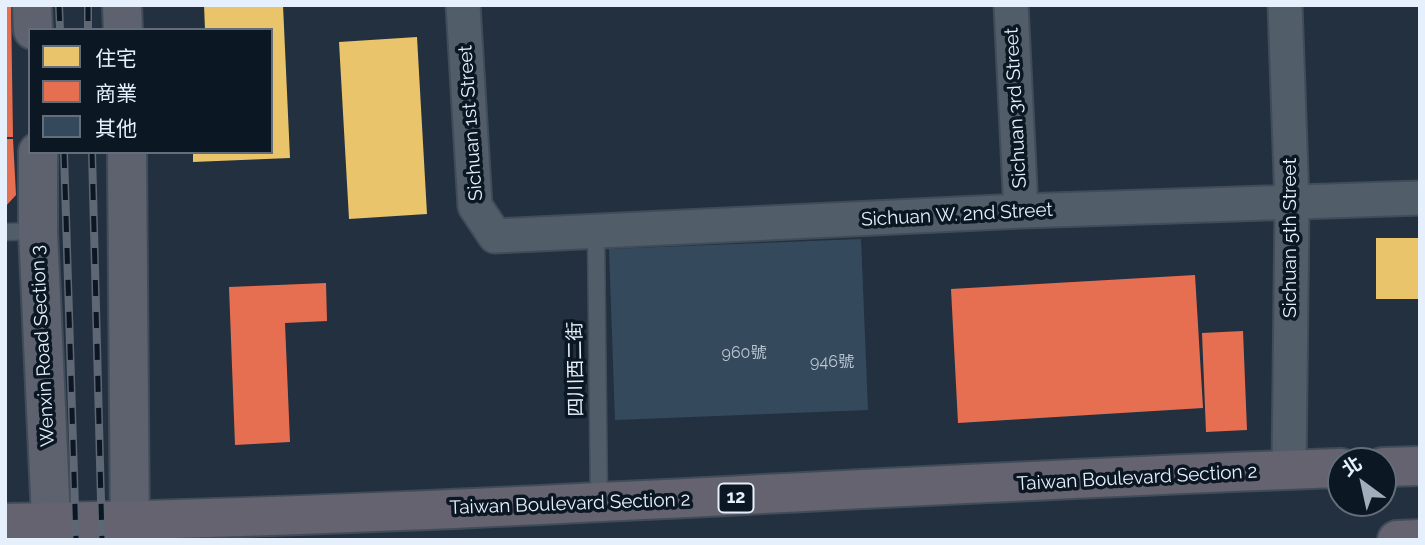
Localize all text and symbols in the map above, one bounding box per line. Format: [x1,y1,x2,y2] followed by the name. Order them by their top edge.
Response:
[1000,27,1032,189] street label: Sichuan 3rd Street
[28,28,273,154] legend
[454,44,488,202] street label: Sichuan 1st Street
[95,46,137,71] text: 住宅
[95,81,137,106] text: 商業
[95,116,137,141] text: 其他
[1279,158,1301,318] street label: Sichuan 5th Street
[861,199,1053,231] street label: Sichuan W. 2nd Street
[26,245,60,447] street label: Wenxin Road Section 3
[564,321,588,417] street label: 四川西二街
[722,343,766,363] house number: 960號
[810,352,854,372] house number: 946號
[1327,447,1397,517] north arrow
[1338,452,1366,480] text: 北
[1016,460,1258,496] street label: Taiwan Boulevard Section 2
[718,484,754,512] road number: 12
[449,488,691,520] street label: Taiwan Boulevard Section 2

